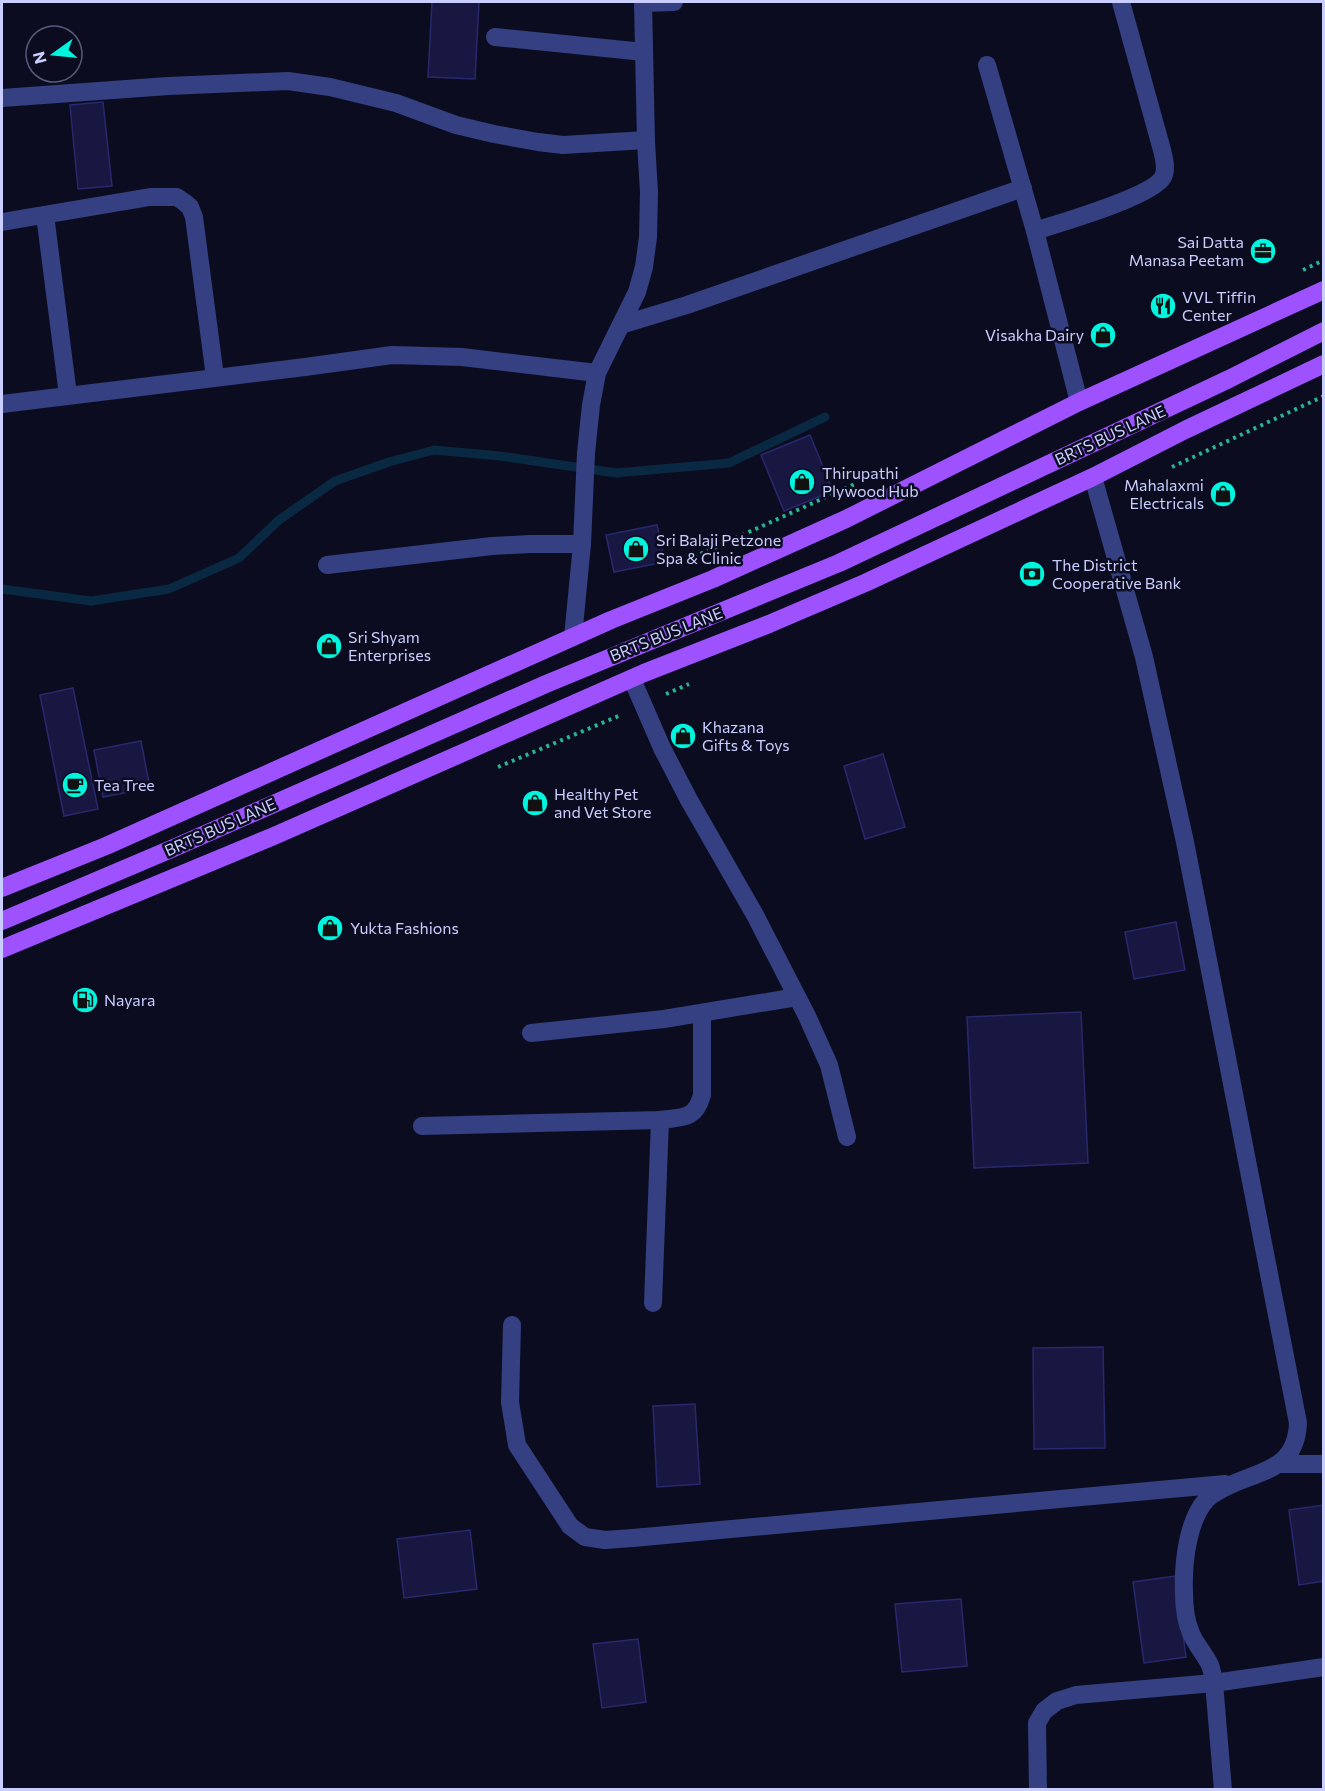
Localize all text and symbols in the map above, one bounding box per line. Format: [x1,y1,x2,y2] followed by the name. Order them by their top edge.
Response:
[24,24,84,84] north arrow
[28,50,50,66] text: N
[1129,232,1244,269] place label: Sai Datta Manasa Peetam
[1248,236,1278,266] office icon: Sai Datta Manasa Peetam
[1182,287,1256,324] place label: VVL Tiffin Center
[1148,291,1178,321] restaurant icon: VVL Tiffin Center
[1088,320,1118,350] shop icon: Visakha Dairy
[985,325,1084,344] place label: Visakha Dairy
[1052,401,1168,468] street label: BRTS BUS LANE
[822,463,919,500] place label: Thirupathi Plywood Hub
[787,467,817,497] shop icon: Thirupathi Plywood Hub
[1124,475,1204,512] place label: Mahalaxmi Electricals
[1208,479,1238,509] shop icon: Mahalaxmi Electricals
[656,530,781,567] place label: Sri Balaji Petzone Spa & Clinic
[621,534,651,564] shop icon: Sri Balaji Petzone Spa & Clinic
[1052,555,1182,592] place label: The District Cooperative Bank
[1017,559,1047,589] bank icon: The District Cooperative Bank
[607,602,725,665] street label: BRTS BUS LANE
[348,627,431,664] place label: Sri Shyam Enterprises
[314,631,344,661] shop icon: Sri Shyam Enterprises
[702,717,790,754] place label: Khazana Gifts & Toys
[668,721,698,751] shop icon: Khazana Gifts & Toys
[60,770,90,800] cafe icon: Tea Tree
[94,775,155,794] place label: Tea Tree
[554,784,651,821] place label: Healthy Pet and Vet Store
[520,788,550,818] shop icon: Healthy Pet and Vet Store
[161,794,278,860] street label: BRTS BUS LANE
[315,913,345,943] shop icon: Yukta Fashions
[350,918,459,937] place label: Yukta Fashions
[70,985,100,1015] fuel station icon: Nayara
[104,990,155,1009] place label: Nayara

